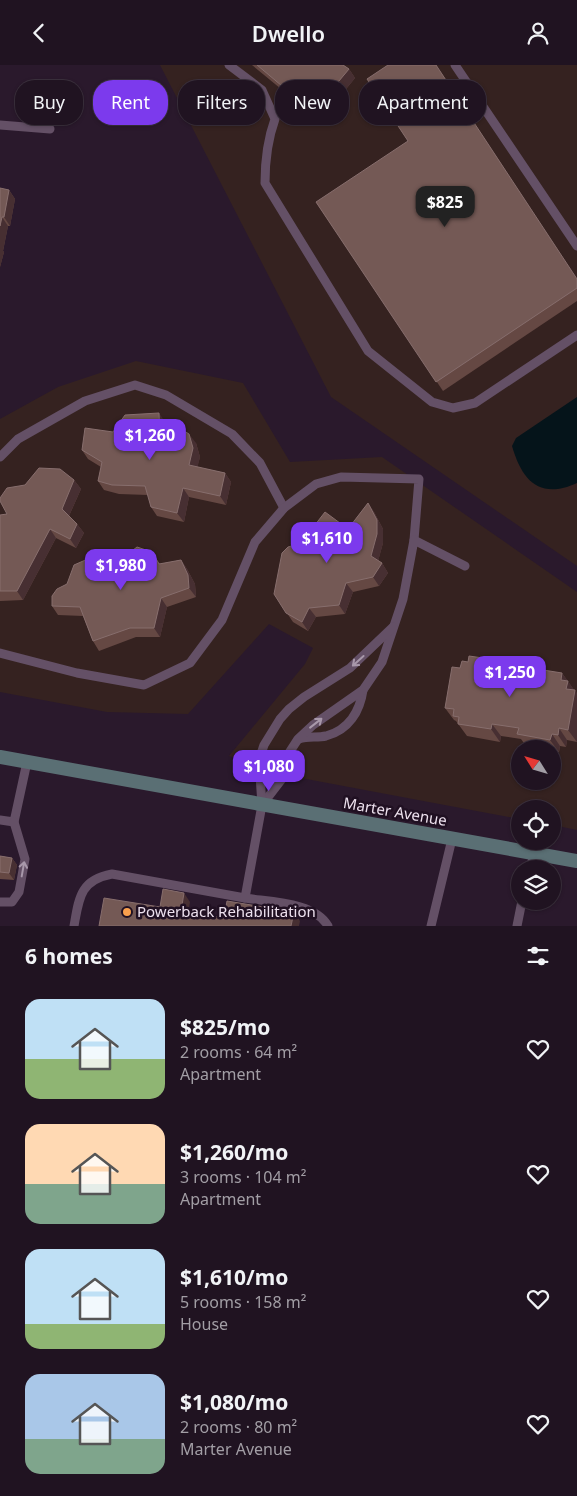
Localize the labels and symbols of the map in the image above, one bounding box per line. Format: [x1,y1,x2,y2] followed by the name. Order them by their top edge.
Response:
[415,185,475,228] pin: $825
[109,419,191,461] pin: $1,260
[286,521,368,564] pin: $1,610
[80,549,162,591] pin: $1,980
[351,655,364,667] one-way arrow
[469,655,551,698] pin: $1,250
[310,717,323,728] one-way arrow
[511,740,561,790] north arrow
[228,749,310,792] pin: $1,080
[342,792,449,830] street label: Marter Avenue
[19,861,29,877] one-way arrow
[137,901,316,921] place label: Powerback Rehabilitation
[121,906,133,918] marker: Powerback Rehabilitation

